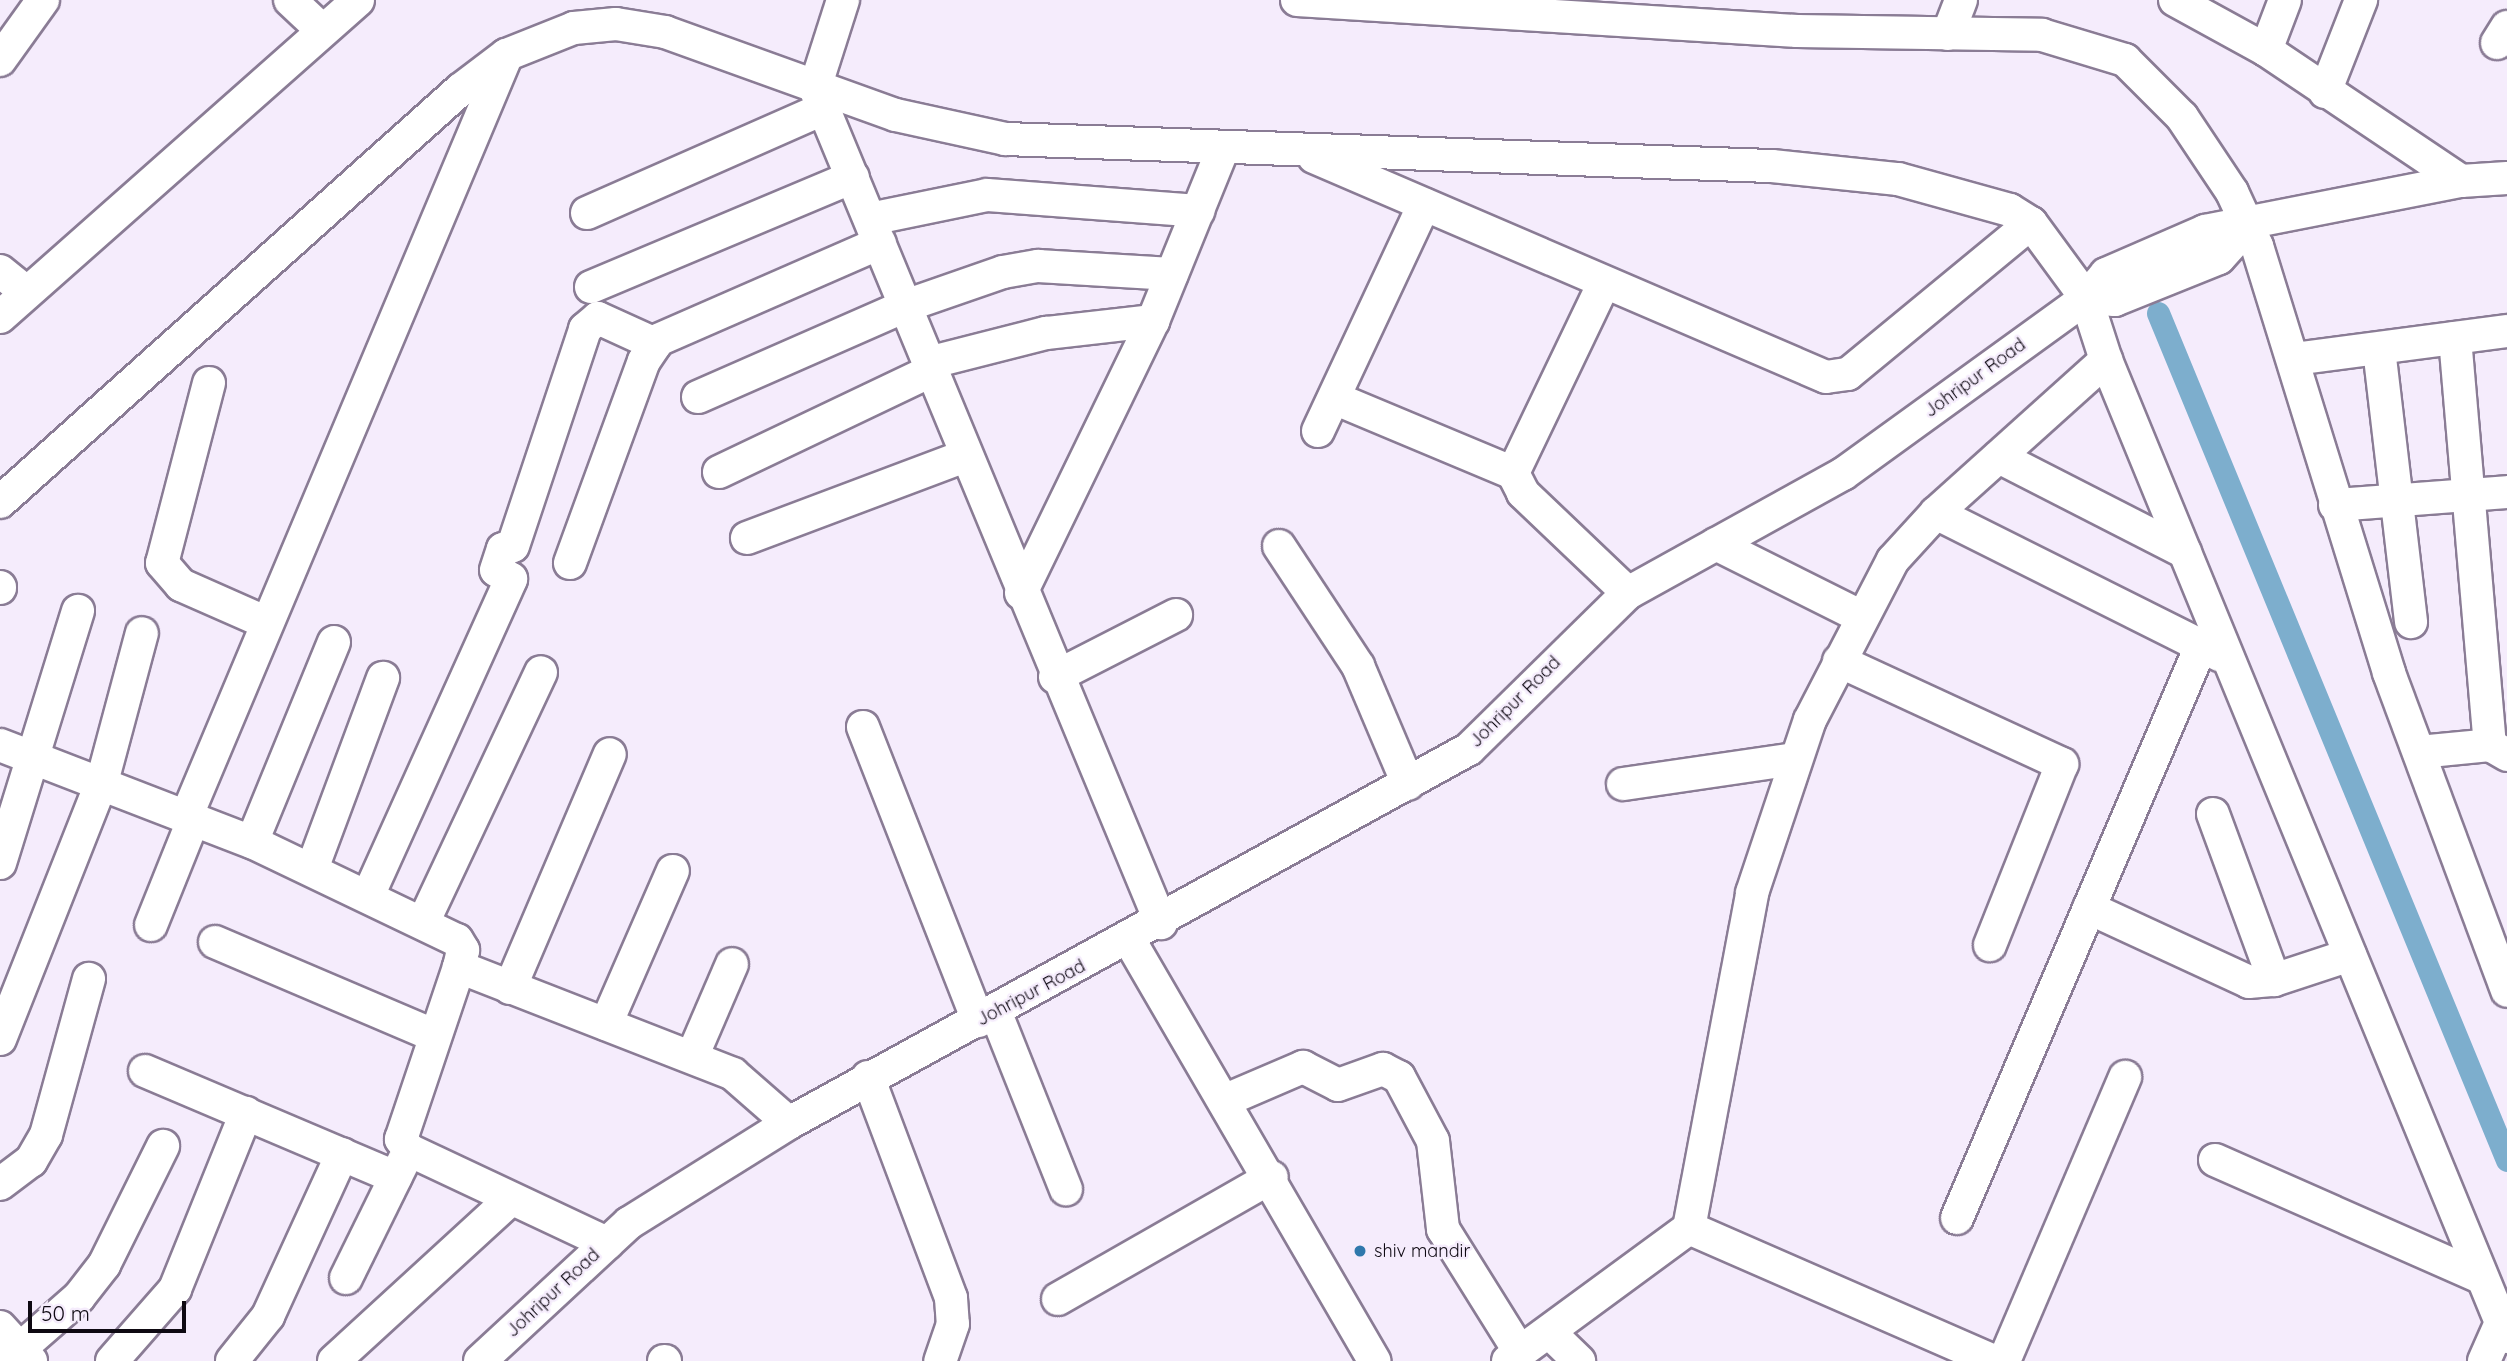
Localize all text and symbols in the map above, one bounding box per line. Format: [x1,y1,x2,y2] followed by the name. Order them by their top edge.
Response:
[1920,334,2030,422] street label: Johripur Road
[1465,652,1565,752] street label: Johripur Road
[973,955,1089,1031] street label: Johripur Road
[1374,1240,1470,1262] place label: shiv mandir
[1352,1243,1368,1259] marker: shiv mandir
[502,1244,604,1342] street label: Johripur Road
[32,1288,189,1332] scale bar
[41,1300,90,1326] text: 50 m

